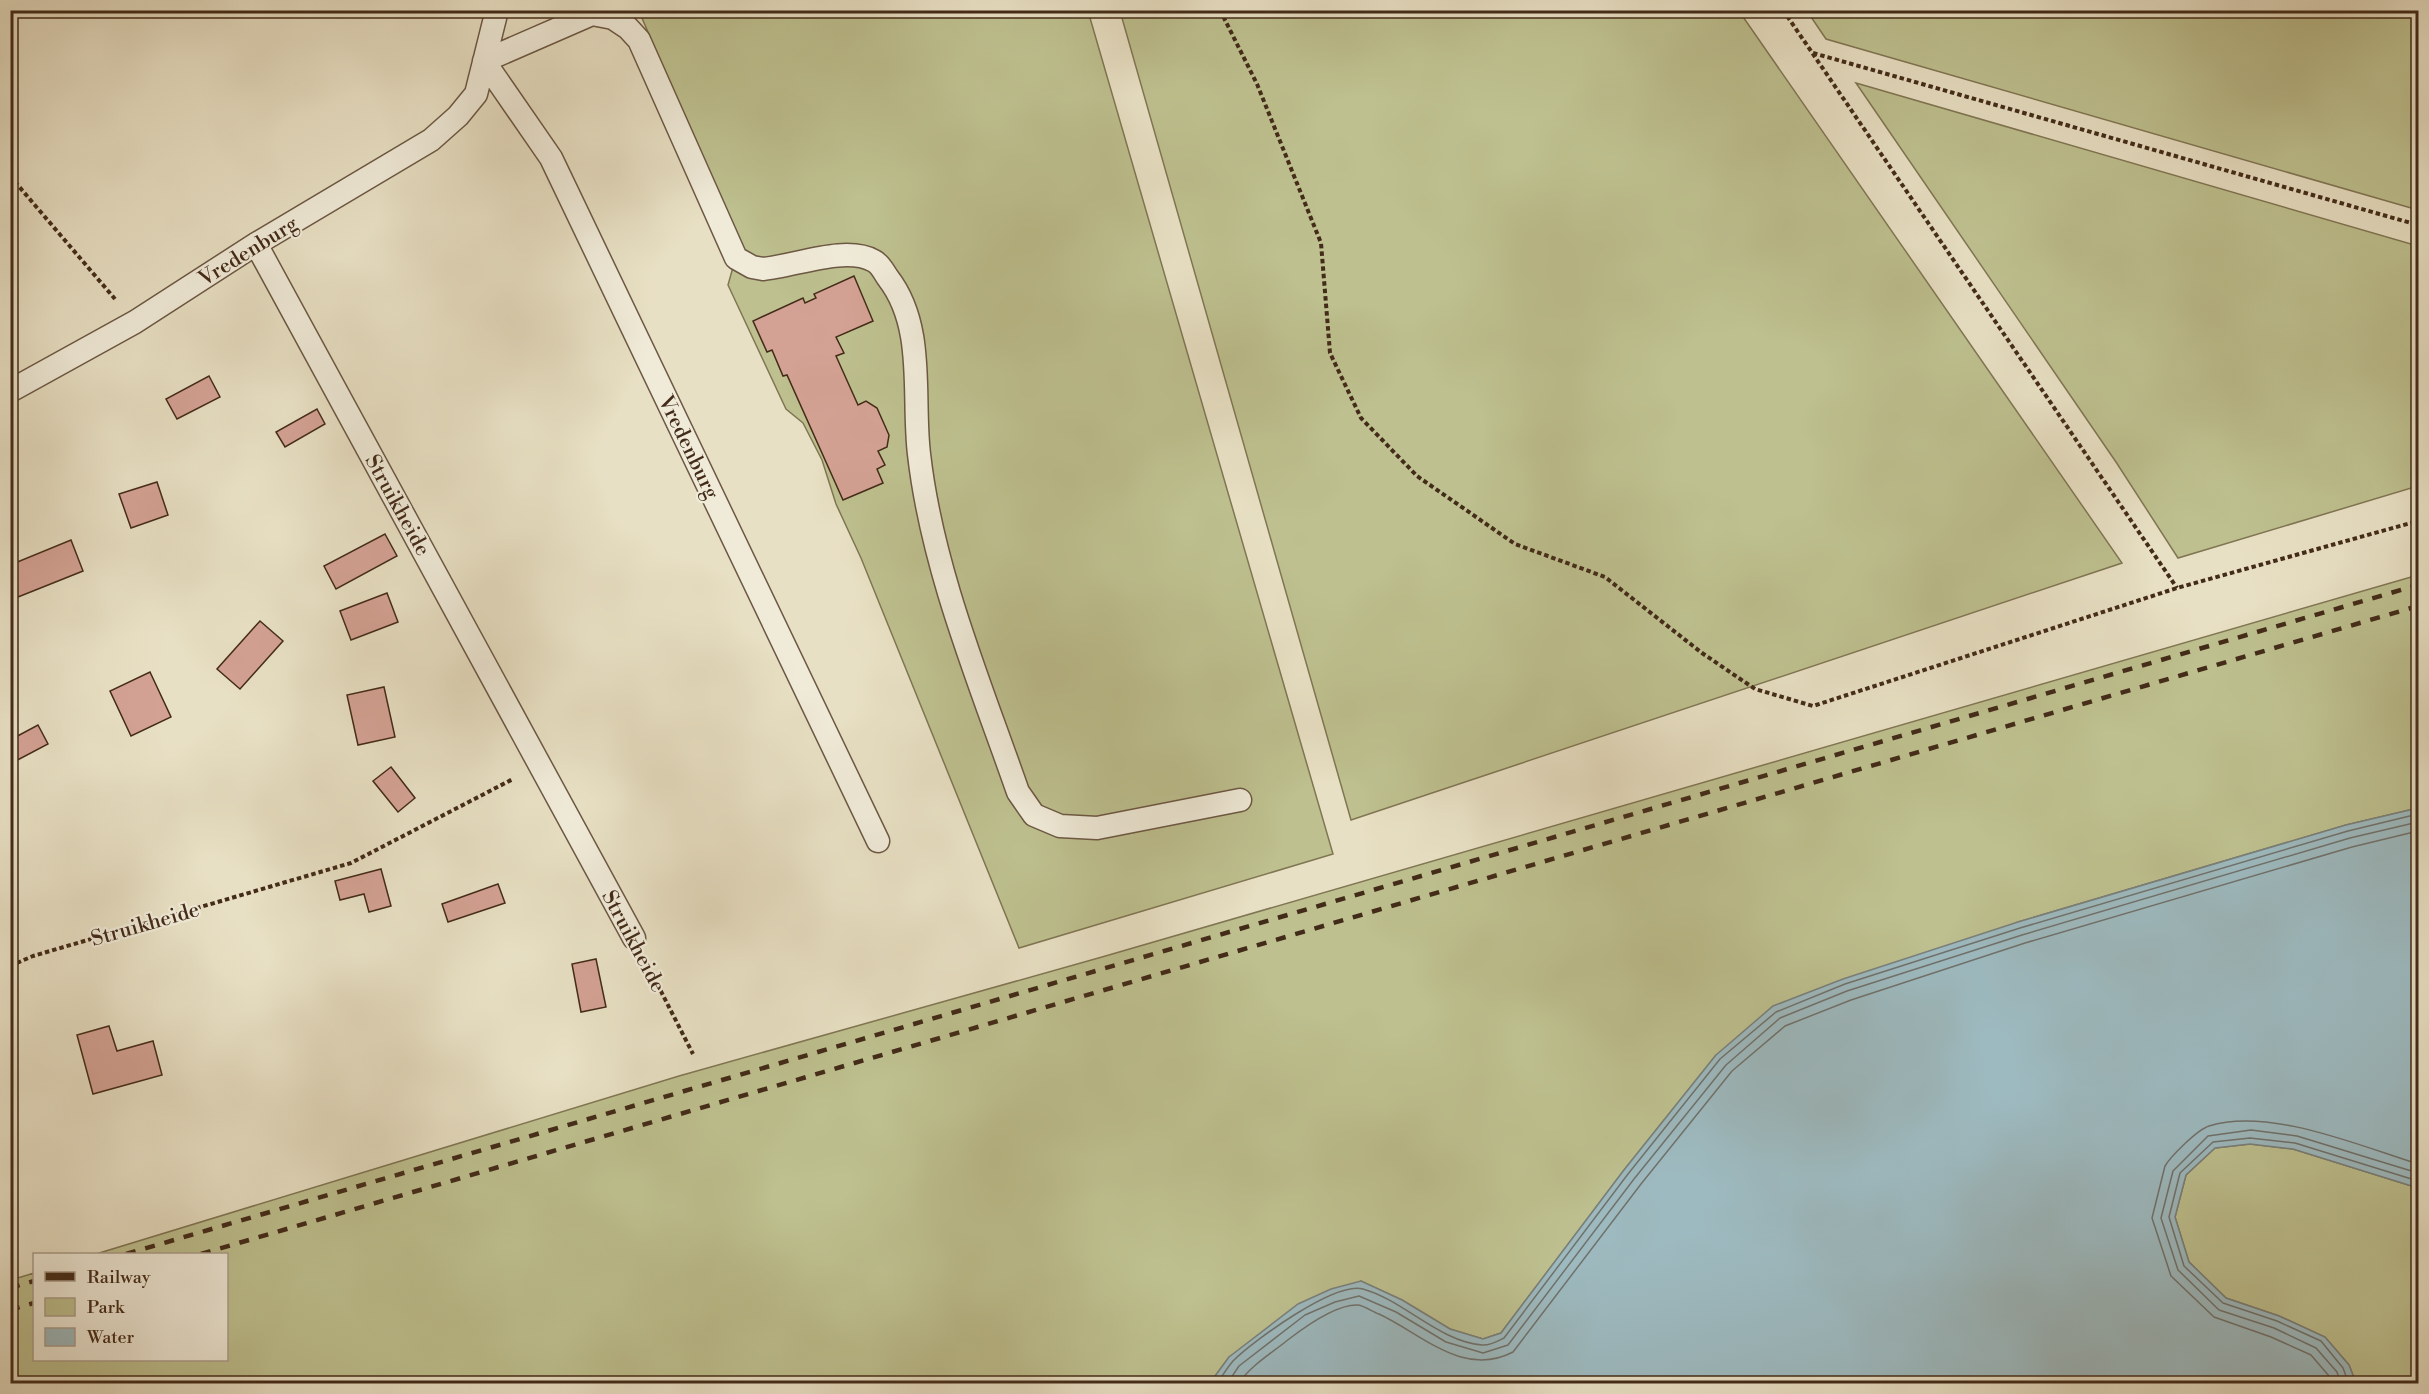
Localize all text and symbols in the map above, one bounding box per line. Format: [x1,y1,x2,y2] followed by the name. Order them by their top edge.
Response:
[193,211,303,293] street label: Vredenburg
[651,391,724,504] street label: Vredenburg
[359,450,436,561] street label: Struikheide
[595,886,671,997] street label: Struikheide
[88,897,202,953] street label: Struikheide
[33,1253,228,1361] legend
[87,1266,151,1289] text: Railway
[87,1296,126,1319] text: Park
[86,1326,135,1349] text: Water

